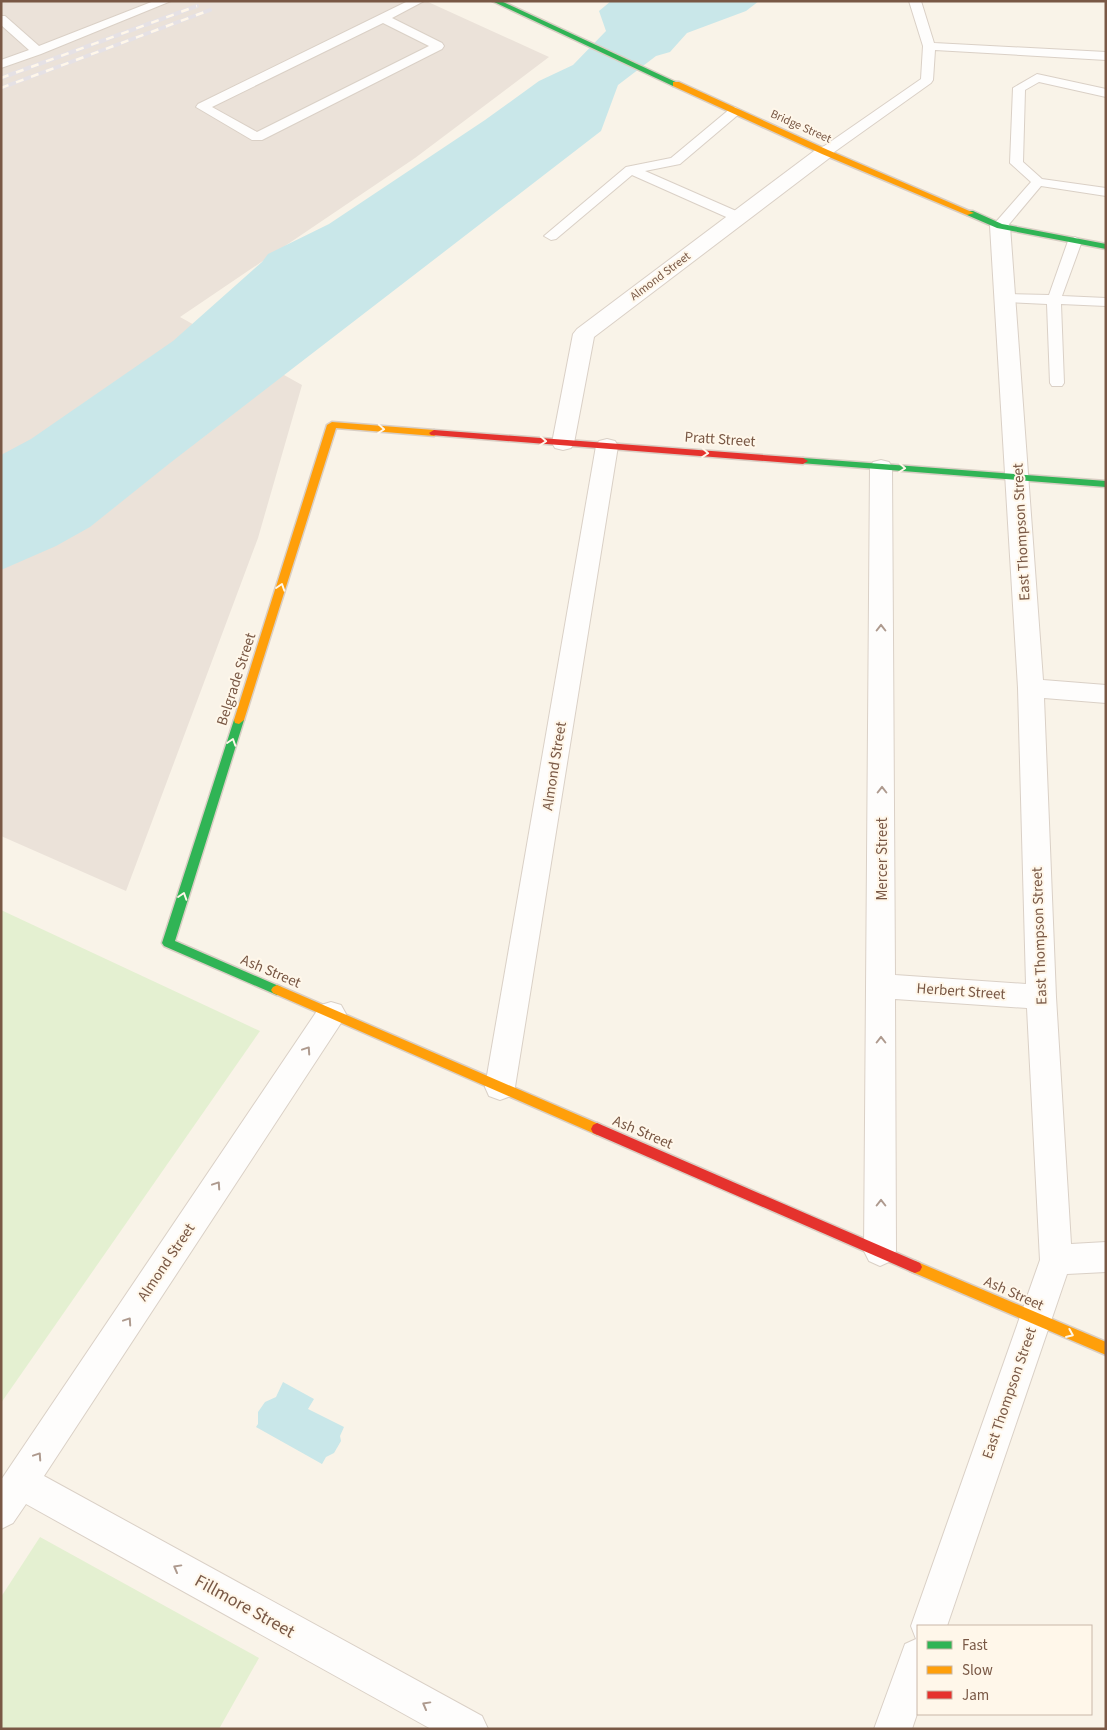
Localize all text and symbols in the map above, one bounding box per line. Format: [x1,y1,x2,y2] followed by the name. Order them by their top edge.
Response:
[768,105,834,147] street label: Bridge Street
[627,248,694,305] street label: Almond Street
[377,423,385,434] one-way arrow
[684,427,756,452] street label: Pratt Street
[539,435,547,446] one-way arrow
[701,448,709,459] one-way arrow
[898,463,906,474] one-way arrow
[1007,463,1036,601] street label: East Thompson Street
[275,583,285,591] one-way arrow
[876,623,886,631] one-way arrow
[212,630,261,728] street label: Belgrade Street
[537,720,572,812] street label: Almond Street
[226,738,236,746] one-way arrow
[877,786,887,794] one-way arrow
[872,817,893,901] street label: Mercer Street
[1027,867,1052,1005] street label: East Thompson Street
[177,893,187,901] one-way arrow
[237,949,304,994] street label: Ash Street
[916,978,1006,1005] street label: Herbert Street
[876,1036,886,1044] one-way arrow
[301,1046,310,1055] one-way arrow
[609,1110,676,1155] street label: Ash Street
[211,1181,221,1190] one-way arrow
[876,1198,886,1206] one-way arrow
[133,1219,200,1305] street label: Almond Street
[981,1271,1047,1316] street label: Ash Street
[121,1317,131,1326] one-way arrow
[977,1325,1042,1462] street label: East Thompson Street
[1065,1328,1074,1339] one-way arrow
[32,1452,41,1462] one-way arrow
[173,1564,182,1574] one-way arrow
[190,1569,299,1644] street label: Fillmore Street
[917,1625,1092,1715] legend
[962,1635,988,1656] text: Fast
[962,1660,993,1681] text: Slow
[962,1685,989,1706] text: Jam
[423,1702,432,1712] one-way arrow

